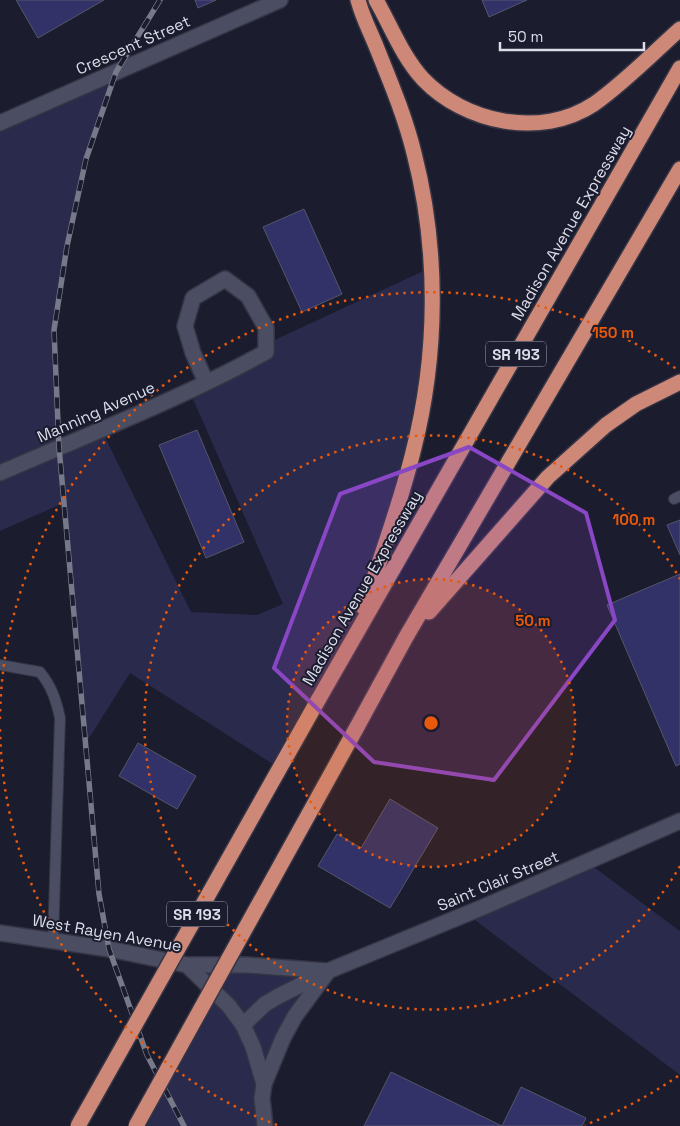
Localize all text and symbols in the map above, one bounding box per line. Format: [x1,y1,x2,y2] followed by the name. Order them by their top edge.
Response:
[73,10,193,80] street label: Crescent Street
[500,20,644,52] scale bar
[508,27,543,46] text: 50 m
[506,122,636,324] street label: Madison Avenue Expressway
[592,323,634,342] text: 150 m
[486,342,546,366] road number: SR 193
[34,377,158,447] street label: Manning Avenue
[297,487,427,689] street label: Madison Avenue Expressway
[613,510,655,529] text: 100 m
[515,611,551,630] text: 50 m
[422,714,440,732] centre of rings
[434,846,562,916] street label: Saint Clair Street
[167,902,227,926] road number: SR 193
[31,910,183,956] street label: West Rayen Avenue

